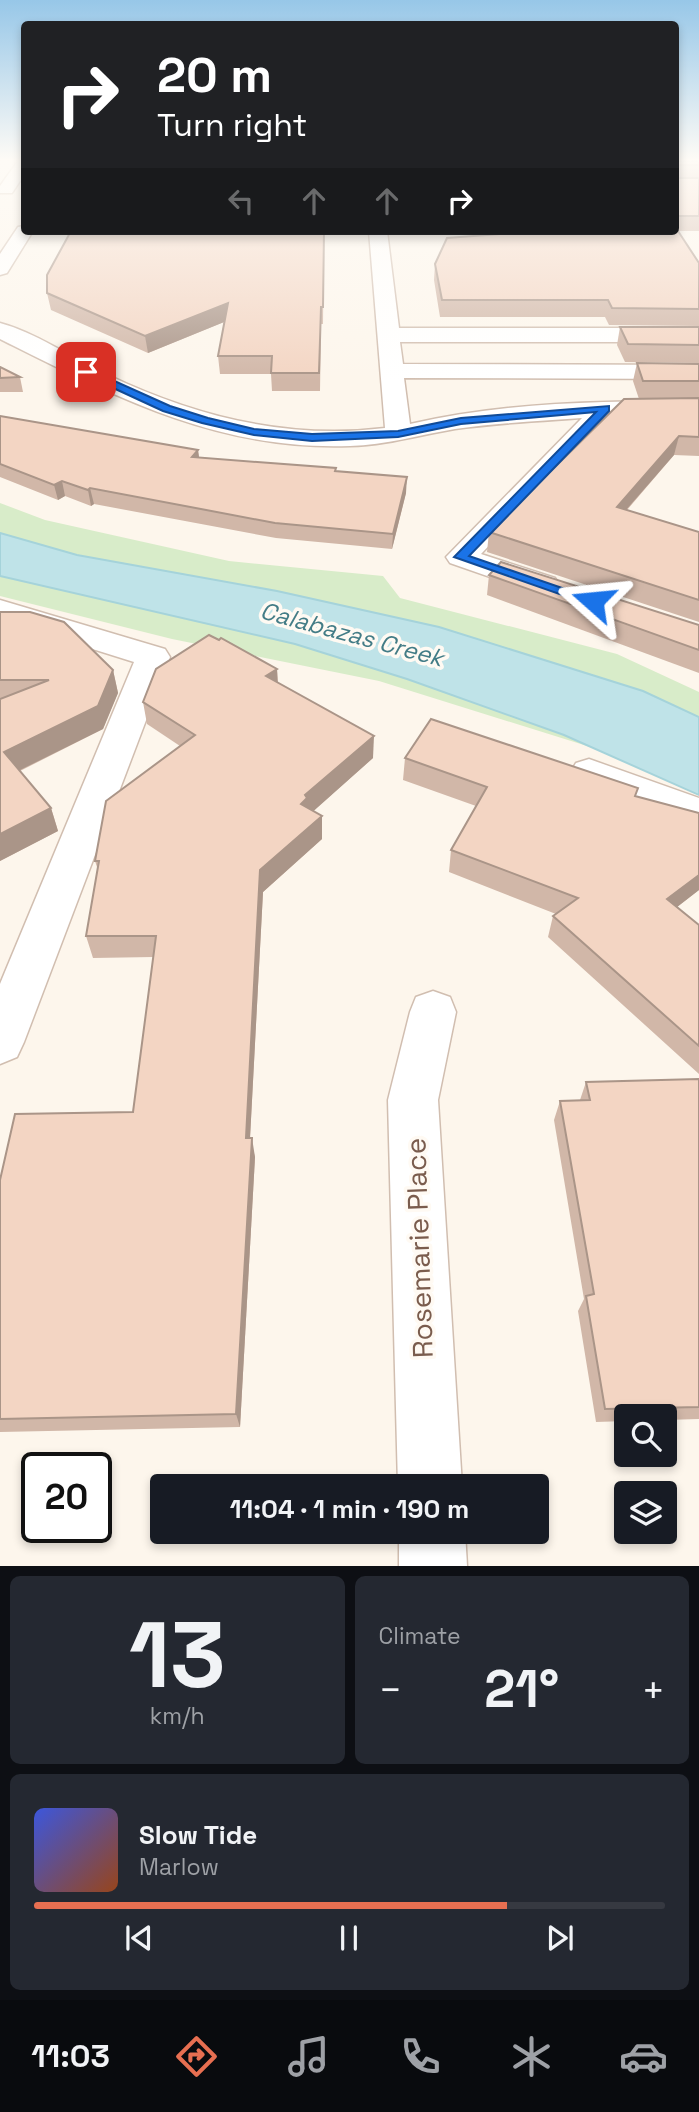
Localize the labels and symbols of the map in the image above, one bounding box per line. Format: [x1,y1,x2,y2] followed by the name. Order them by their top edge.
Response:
[56,342,116,402] pin
[556,564,630,638] position arrow
[257,595,450,674] water label: Calabazas Creek
[397,1137,441,1359] street label: Rosemarie Place
[21,1452,112,1543] speed limit sign: 20

